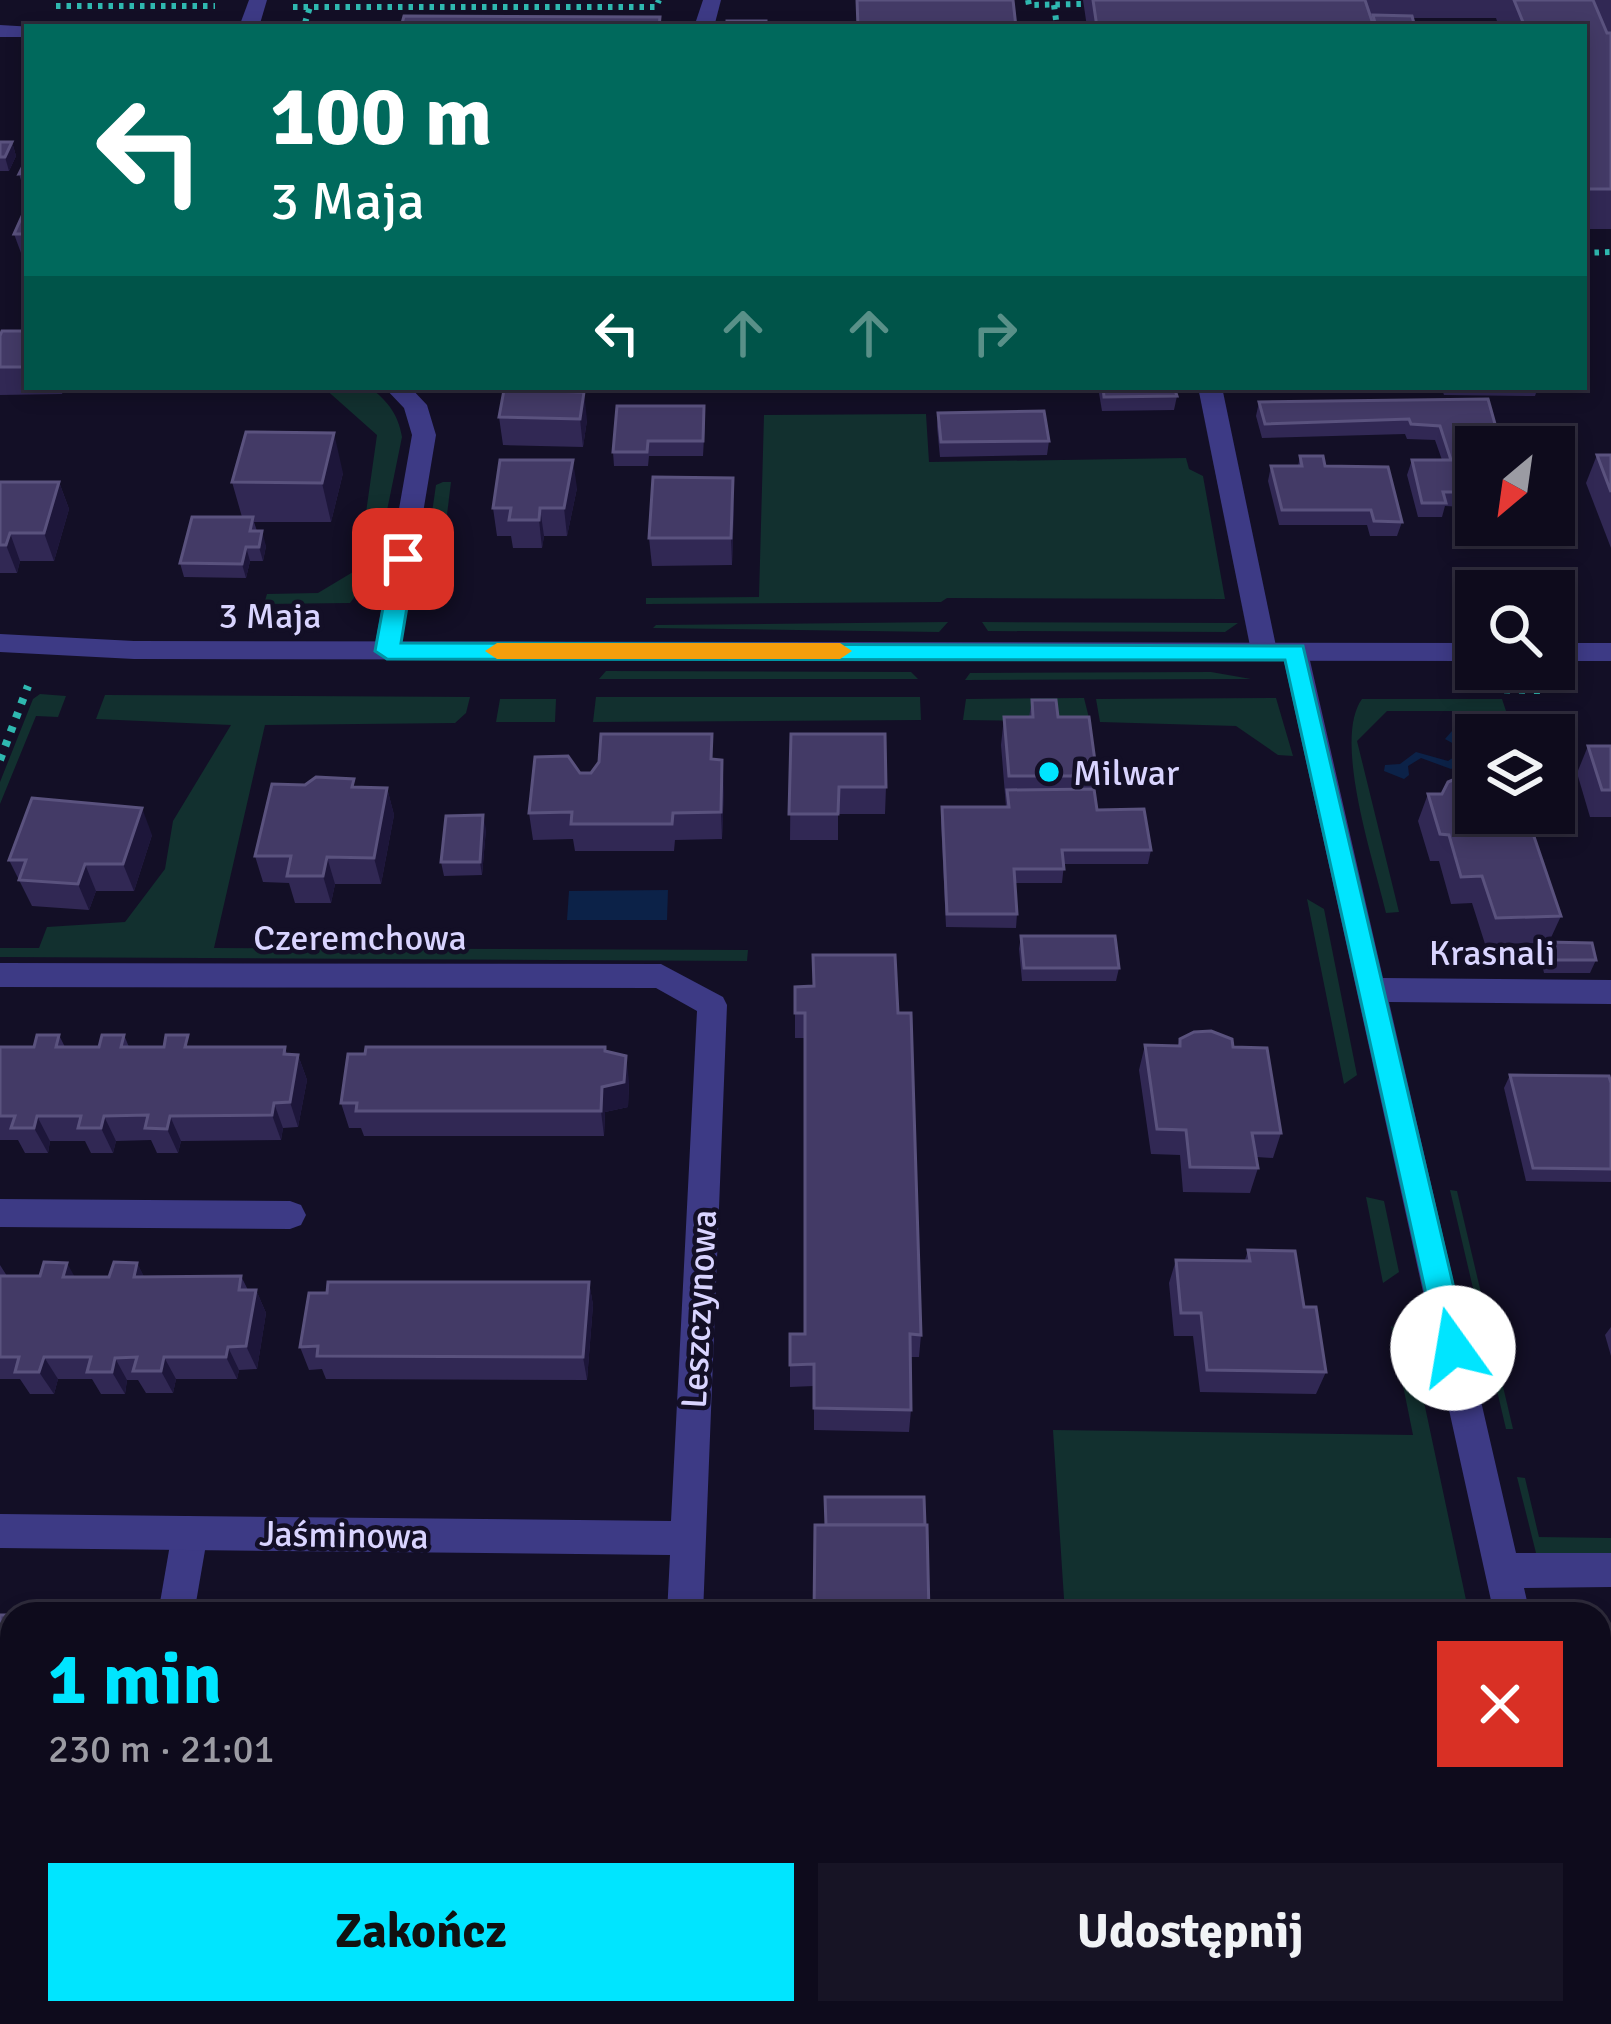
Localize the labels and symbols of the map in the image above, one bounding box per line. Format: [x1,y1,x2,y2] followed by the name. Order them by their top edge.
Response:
[1455,426,1575,546] north arrow
[352,508,454,610] pin
[218,594,322,639] street label: 3 Maja
[1073,751,1180,796] place label: Milwar
[1036,759,1062,785] marker: Milwar
[253,916,467,961] street label: Czeremchowa
[1429,931,1555,976] street label: Krasnali
[672,1209,727,1410] street label: Leszczynowa
[1390,1285,1516,1411] position arrow
[259,1512,429,1559] street label: Jaśminowa

